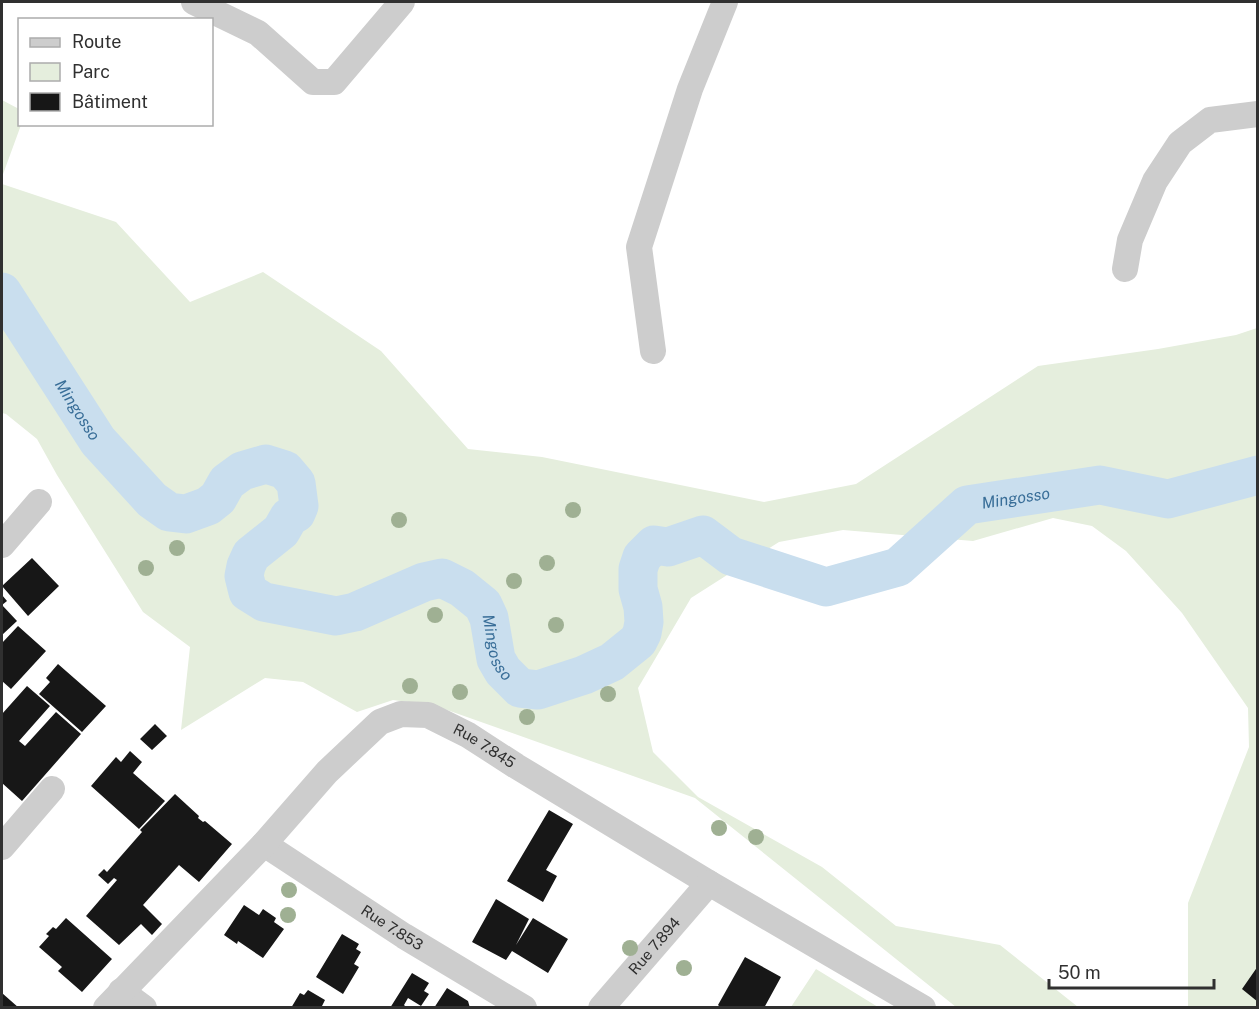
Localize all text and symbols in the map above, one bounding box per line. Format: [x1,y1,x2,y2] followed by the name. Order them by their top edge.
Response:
[18,18,213,126] legend
[72,31,121,52] text: Route
[72,61,110,82] text: Parc
[72,91,148,112] text: Bâtiment
[51,376,104,444] water label: Mingosso
[980,484,1051,513] water label: Mingosso
[478,613,516,685] water label: Mingosso
[451,720,519,771] street label: Rue 7.845
[358,901,426,953] street label: Rue 7.853
[625,914,683,978] street label: Rue 7.894
[1049,952,1214,990] scale bar
[1058,962,1101,983] text: 50 m

